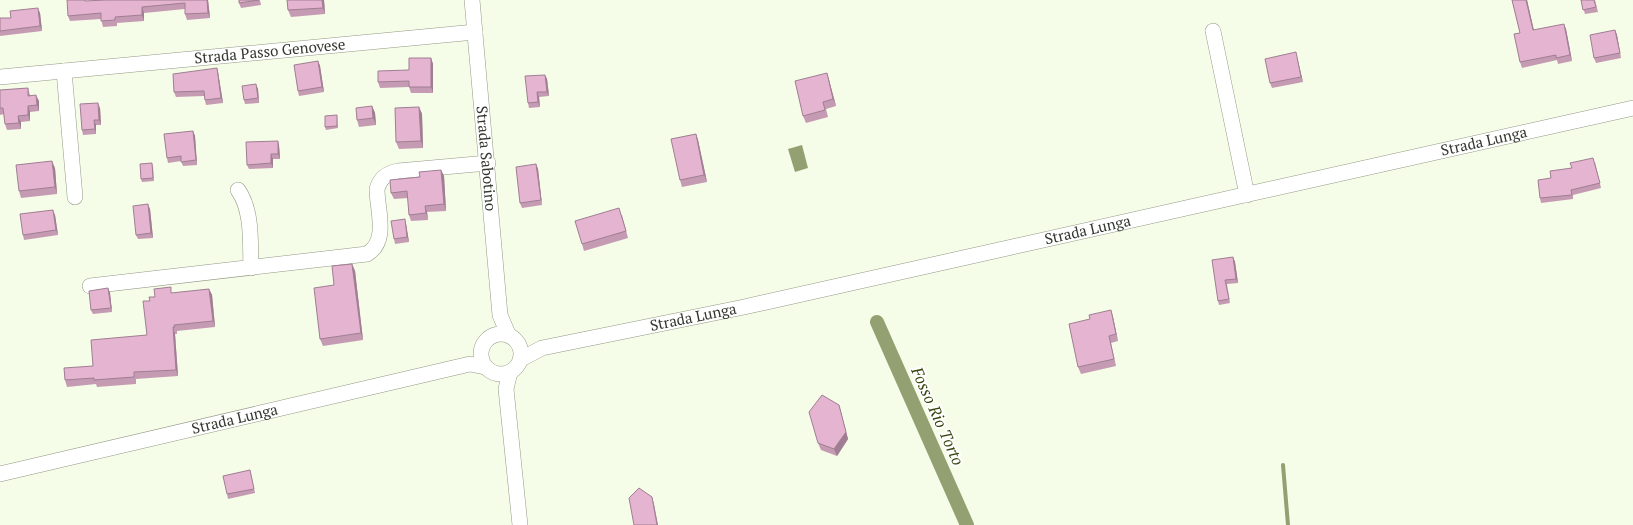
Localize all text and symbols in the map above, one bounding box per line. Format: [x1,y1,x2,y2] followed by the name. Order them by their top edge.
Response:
[193,33,346,68] street label: Strada Passo Genovese
[472,105,502,212] street label: Strada Sabotino
[1439,121,1529,160] street label: Strada Lunga
[1042,210,1133,248] street label: Strada Lunga
[648,298,738,335] street label: Strada Lunga
[906,362,970,469] water label: Fosso Rio Torto
[189,398,280,438] street label: Strada Lunga

